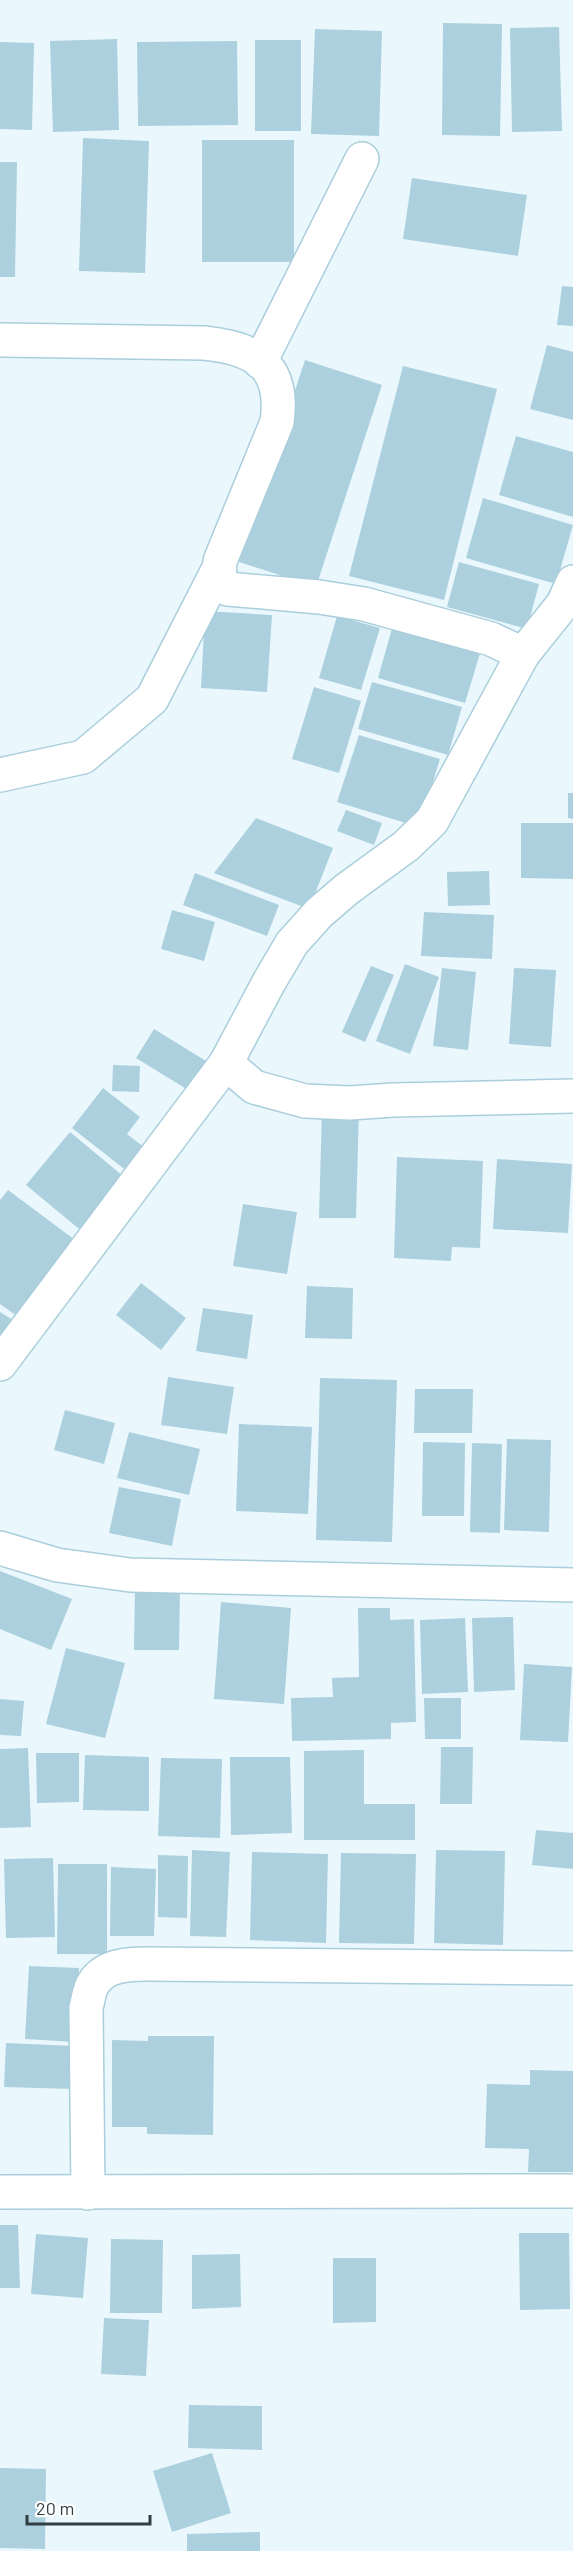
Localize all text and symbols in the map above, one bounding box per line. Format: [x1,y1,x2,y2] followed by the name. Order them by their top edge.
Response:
[27,2488,150,2526] scale bar
[36,2497,74,2519] text: 20 m

